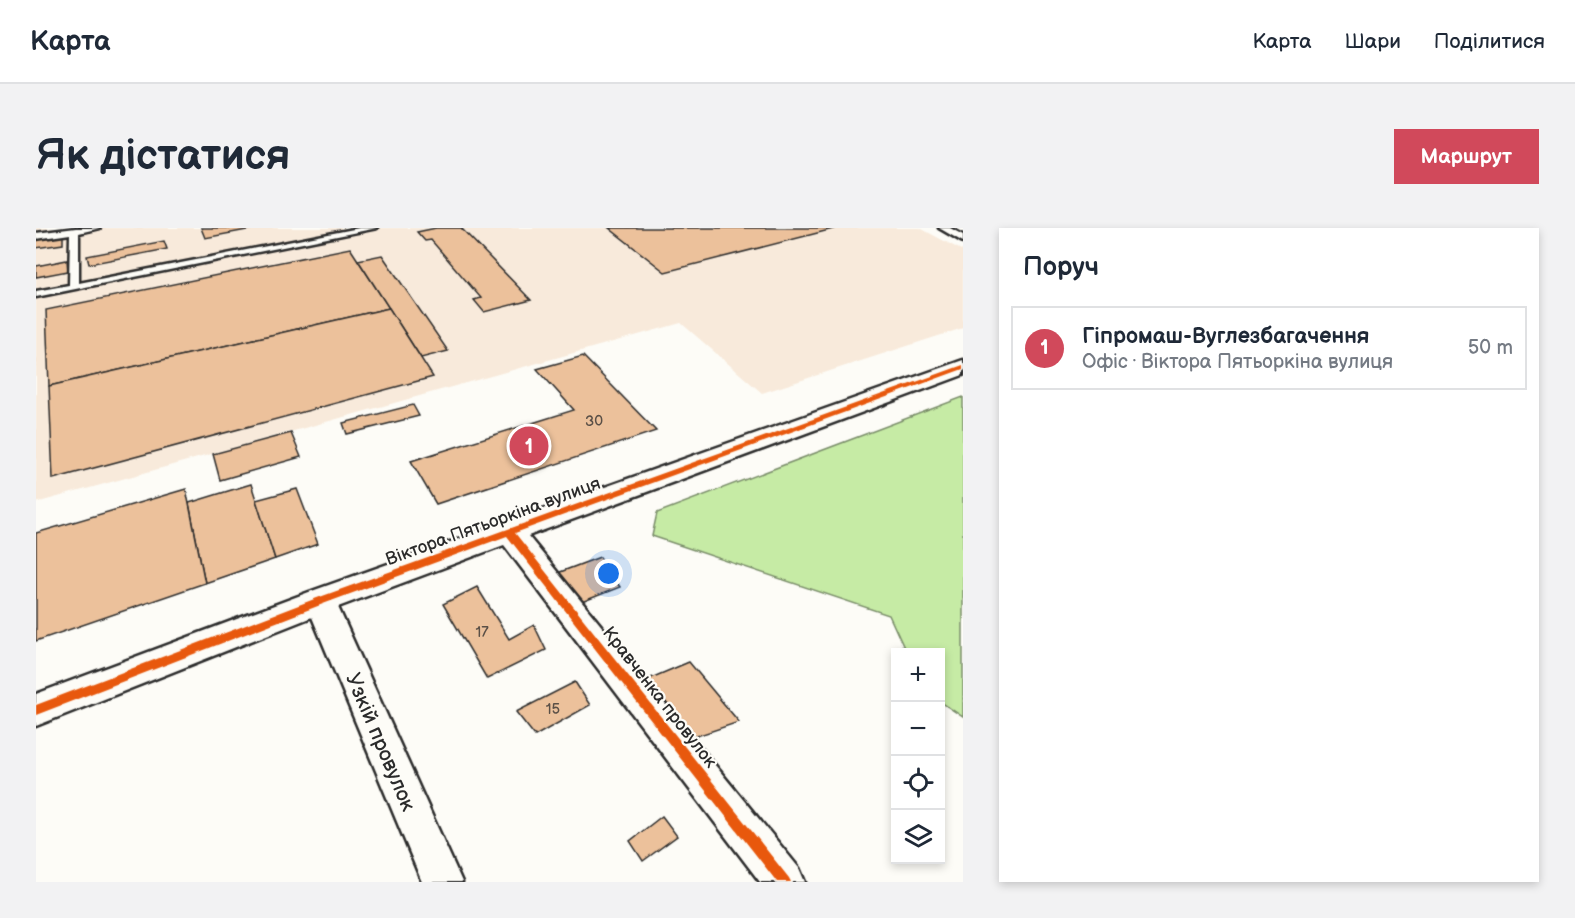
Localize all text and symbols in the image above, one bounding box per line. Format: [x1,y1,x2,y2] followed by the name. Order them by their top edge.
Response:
[30,25,110,58] text: Карта
[1252,29,1312,54] text: Карта
[1345,29,1401,54] text: Шари
[1434,29,1545,54] text: Поділитися
[1394,129,1539,184] button: Маршрут
[36,131,290,182] text: Як дістатися
[1023,252,1099,283] text: Поруч
[1082,323,1370,350] text: Гіпромаш-Вуглезбагачення
[1040,336,1049,360] text: 1
[1468,336,1513,360] text: 50 m
[1082,350,1393,374] text: Офіс · Віктора Пятьоркіна вулиця
[585,412,603,431] house number: 30
[510,424,548,468] pin: 1
[383,473,603,570] street label: Віктора Пятьоркіна вулиця
[594,559,623,588] your location
[475,623,489,642] house number: 17
[598,623,721,772] street label: Кравченка провулок
[891,648,945,864] map controls
[891,648,945,702] button: +
[340,669,421,815] street label: Узкій провулок
[546,700,560,719] house number: 15
[891,702,945,756] button: −
[891,756,945,810] button: locate
[891,810,945,864] button: layers

